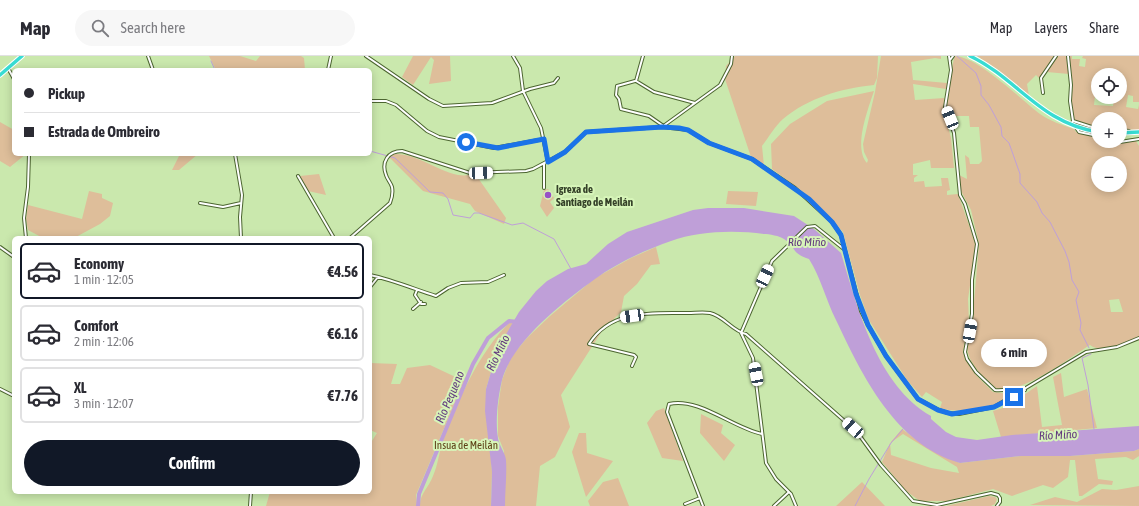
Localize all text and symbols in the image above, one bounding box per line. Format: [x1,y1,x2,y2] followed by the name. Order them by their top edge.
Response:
[75,10,355,46] search box
[20,17,51,39] text: Map
[89,17,111,39] icon: search
[121,19,185,36] text: Search here
[990,20,1012,36] text: Map
[1034,20,1067,36] text: Layers
[1089,20,1119,36] text: Share
[1091,68,1127,192] map controls
[1091,68,1127,104] button: locate
[48,85,85,102] text: Pickup
[940,105,960,131] car
[1091,112,1127,148] button: +
[48,123,160,140] text: Estrada de Ombreiro
[457,133,475,151] route start
[1091,156,1127,192] button: −
[469,167,493,179] car
[556,183,633,208] place label: Igrexa de Santiago de Meilán
[543,190,553,200] marker: Igrexa de Santiago de Meilán
[788,235,827,249] water label: Río Miño
[26,253,62,289] icon: car
[74,255,124,272] text: Economy
[327,263,358,280] text: €4.56
[754,263,776,289] car
[74,272,134,287] text: 1 min · 12:05
[619,308,645,324] car
[26,315,62,351] icon: car
[74,317,118,334] text: Comfort
[962,318,978,344] car
[327,325,358,342] text: €6.16
[483,332,513,373] water label: Río Miño
[74,334,134,349] text: 2 min · 12:06
[981,339,1047,367] callout: 6 min
[1001,345,1027,360] text: 6 min
[748,361,764,387] car
[433,368,467,425] water label: Río Pequeno
[26,377,62,413] icon: car
[74,379,87,396] text: XL
[327,387,358,404] text: €7.76
[1005,388,1023,406] route end
[74,396,134,411] text: 3 min · 12:07
[840,416,866,440] car
[1039,427,1078,443] water label: Río Miño
[434,439,498,451] park label: Insua de Meilán
[24,440,360,486] button: Confirm

